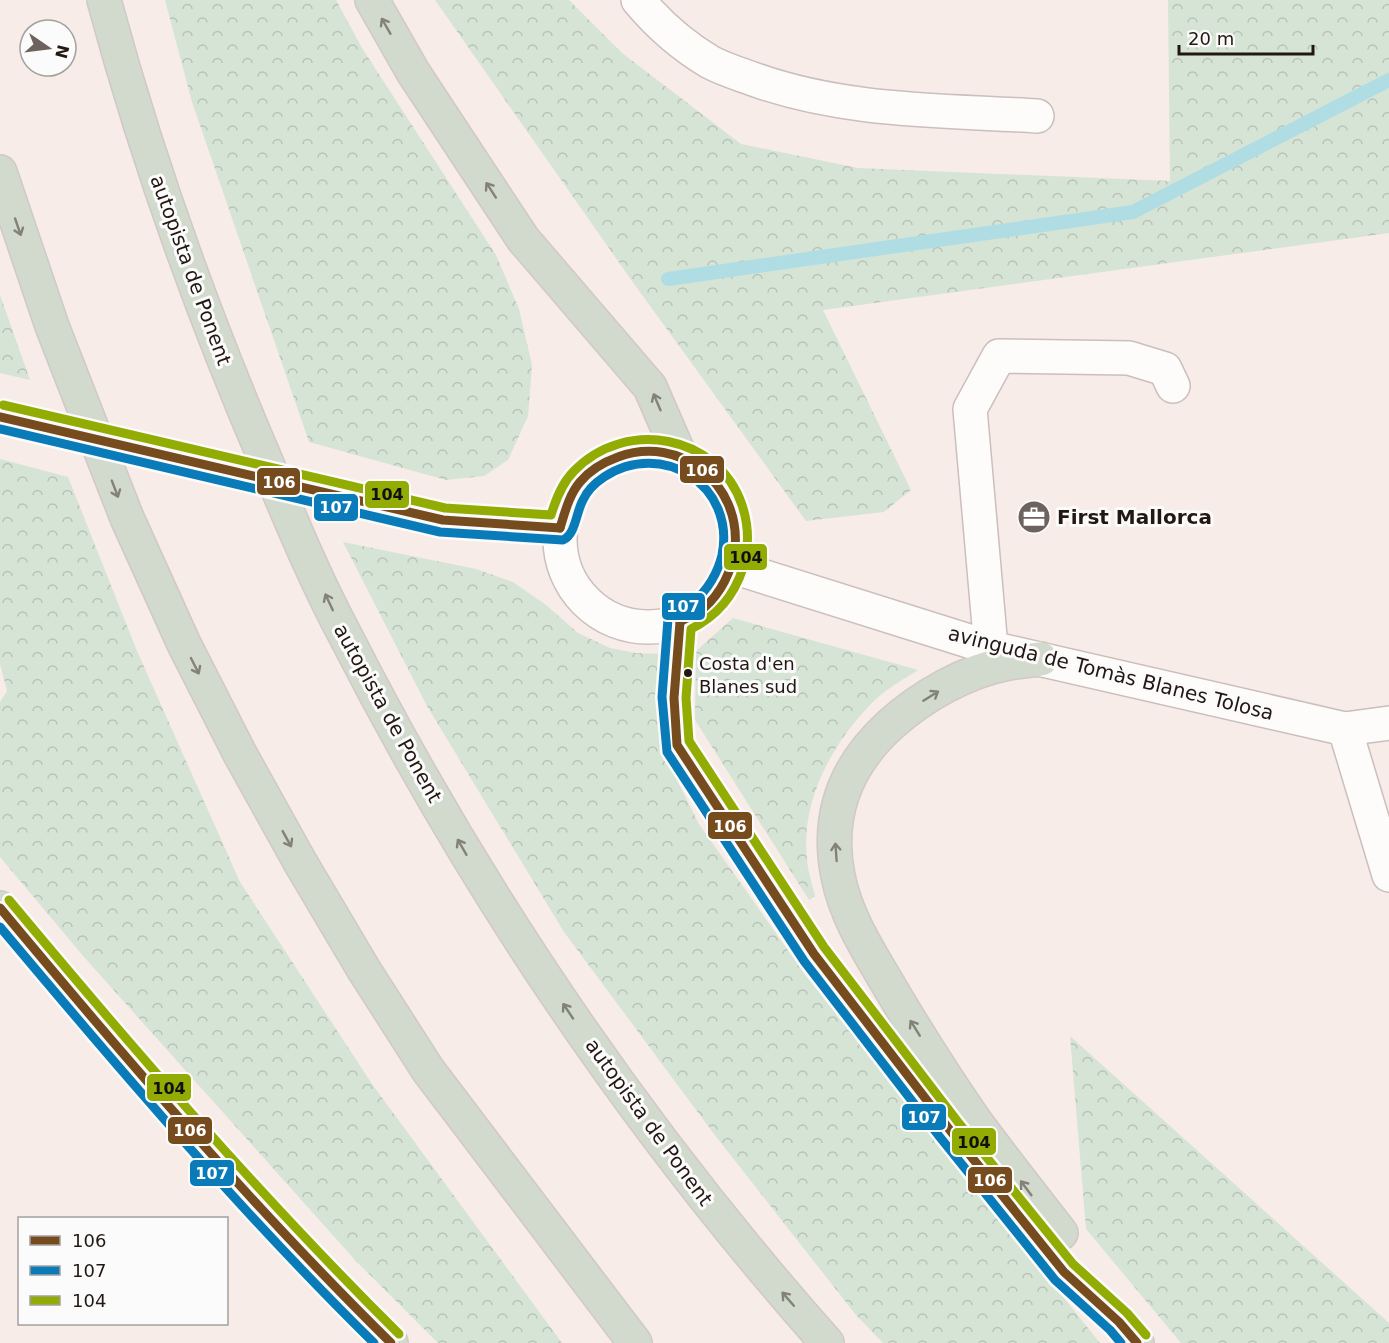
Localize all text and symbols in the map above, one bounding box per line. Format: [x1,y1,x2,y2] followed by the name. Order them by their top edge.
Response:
[380,17,392,34] one-way arrow
[18,18,78,78] north arrow
[1179,18,1312,56] scale bar
[1188,28,1234,49] text: 20 m
[51,43,73,60] text: N
[145,172,237,368] street label: autopista de Ponent
[485,182,497,199] one-way arrow
[14,217,25,236] one-way arrow
[651,393,662,411] one-way arrow
[679,455,725,484] line badge: 106
[685,461,719,480] text: 106
[256,467,301,496] line badge: 106
[262,473,296,492] text: 106
[111,479,122,497] one-way arrow
[364,480,410,509] line badge: 104
[370,485,404,504] text: 104
[313,493,359,522] line badge: 107
[319,498,353,517] text: 107
[1016,499,1052,535] office icon: First Mallorca
[1057,505,1212,529] place label: First Mallorca
[723,543,768,571] line badge: 104
[729,548,763,567] text: 104
[661,592,706,621] line badge: 107
[322,593,334,611] one-way arrow
[666,597,700,616] text: 107
[329,619,447,807] street label: autopista de Ponent
[946,621,1276,725] street label: avinguda de Tomàs Blanes Tolosa
[699,653,797,697] place label: Costa d'en Blanes sud
[190,657,202,675] one-way arrow
[682,667,694,679] marker: Costa d'en Blanes sud
[922,689,939,701] one-way arrow
[707,811,753,840] line badge: 106
[713,817,747,836] text: 106
[282,829,293,847] one-way arrow
[456,839,468,856] one-way arrow
[830,843,841,863] one-way arrow
[562,1003,574,1019] one-way arrow
[908,1020,920,1037] one-way arrow
[580,1034,718,1210] street label: autopista de Ponent
[146,1073,192,1102] line badge: 104
[152,1079,186,1098] text: 104
[901,1103,947,1131] line badge: 107
[907,1108,941,1127] text: 107
[167,1116,213,1145] line badge: 106
[173,1121,207,1140] text: 106
[951,1127,997,1156] line badge: 104
[957,1133,991,1152] text: 104
[189,1159,235,1187] line badge: 107
[195,1164,229,1183] text: 107
[967,1166,1013,1194] line badge: 106
[973,1171,1007,1190] text: 106
[1020,1180,1033,1196] one-way arrow
[18,1217,228,1325] legend
[72,1230,106,1251] text: 106
[72,1260,106,1281] text: 107
[72,1290,106,1311] text: 104
[781,1292,795,1307] one-way arrow

